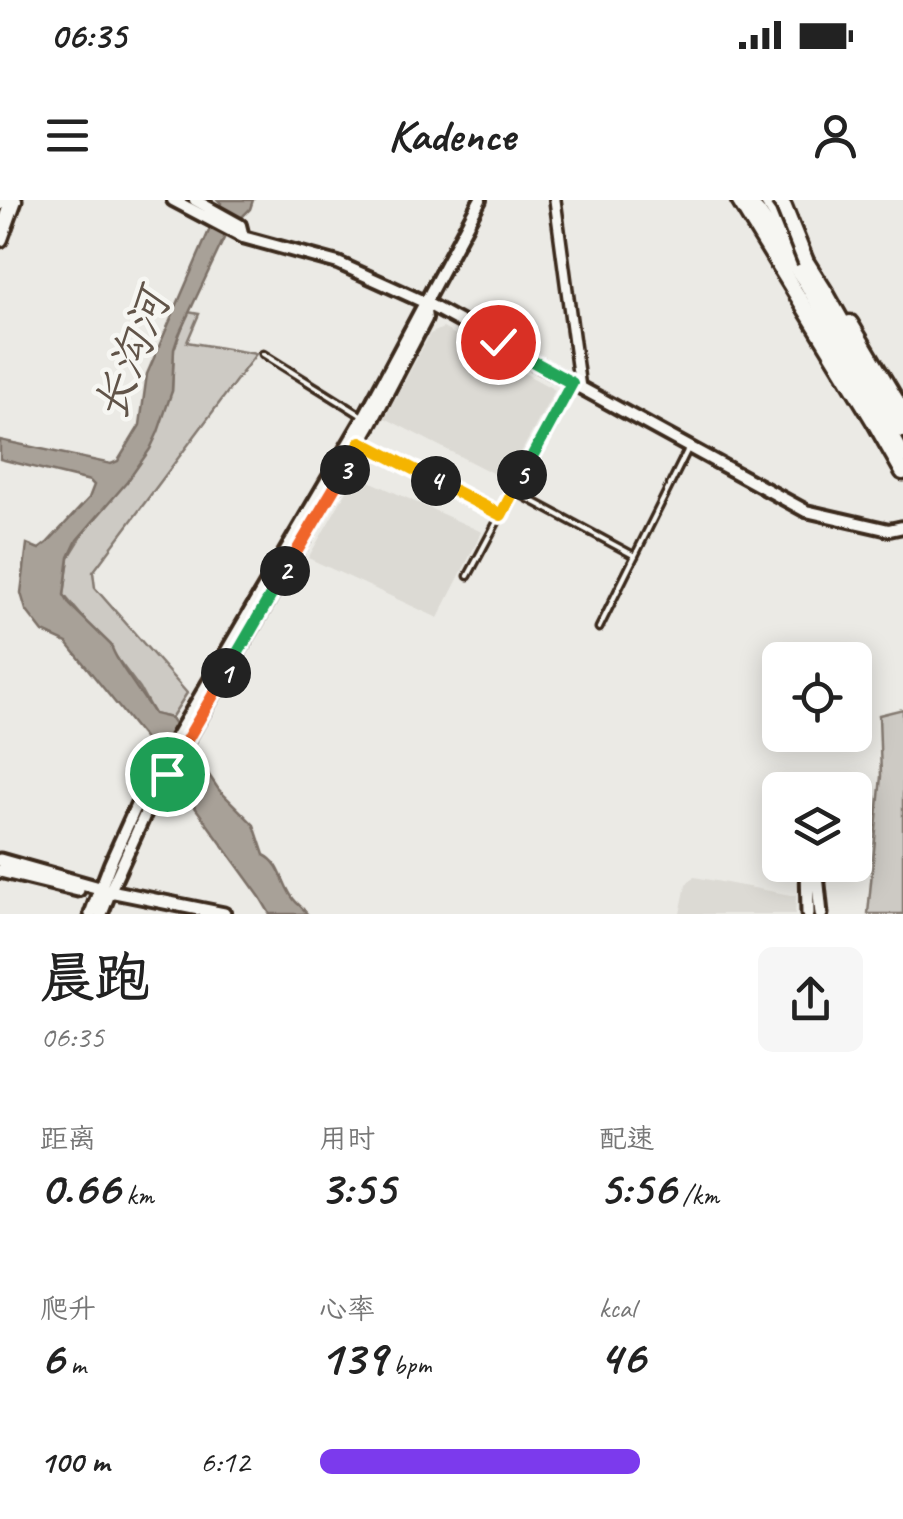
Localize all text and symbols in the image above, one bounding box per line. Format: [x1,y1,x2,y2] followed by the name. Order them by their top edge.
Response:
[50,12,126,59] text: 06:35
[388,107,515,164] text: Kadence
[40,108,95,163] icon: menu
[808,108,863,163] icon: person
[81,275,185,428] water label: 长沟河
[456,300,541,385] pin
[471,315,526,370] icon: check
[320,445,370,495] pin: 3
[497,450,547,500] pin: 5
[339,452,351,487] text: 3
[411,456,461,506] pin: 4
[516,457,528,492] text: 5
[430,463,442,498] text: 4
[260,546,310,596] pin: 2
[279,553,291,588] text: 2
[762,642,872,882] map controls
[762,642,872,752] button: locate
[201,648,251,698] pin: 1
[220,655,232,690] text: 1
[125,732,210,817] pin
[140,747,195,802] icon: arrive
[762,772,872,882] button: layers
[40,943,150,1013] text: 晨跑
[758,947,863,1052] button: share
[40,1016,104,1057] text: 06:35
[40,1121,96,1156] text: 距离
[319,1121,375,1156] text: 用时
[599,1121,655,1156] text: 配速
[40,1156,120,1219] text: 0.66
[319,1156,395,1219] text: 3:55
[599,1156,676,1219] text: 5:56
[120,1177,154,1212] text: km
[676,1177,719,1212] text: /km
[599,1290,636,1325] text: kcal
[40,1291,96,1326] text: 爬升
[319,1291,375,1326] text: 心率
[599,1325,645,1388] text: 46
[40,1326,64,1389] text: 6
[319,1326,386,1389] text: 139
[64,1347,86,1382] text: m
[386,1347,431,1382] text: bpm
[40,1441,109,1482] text: 100 m
[200,1441,250,1482] text: 6:12

